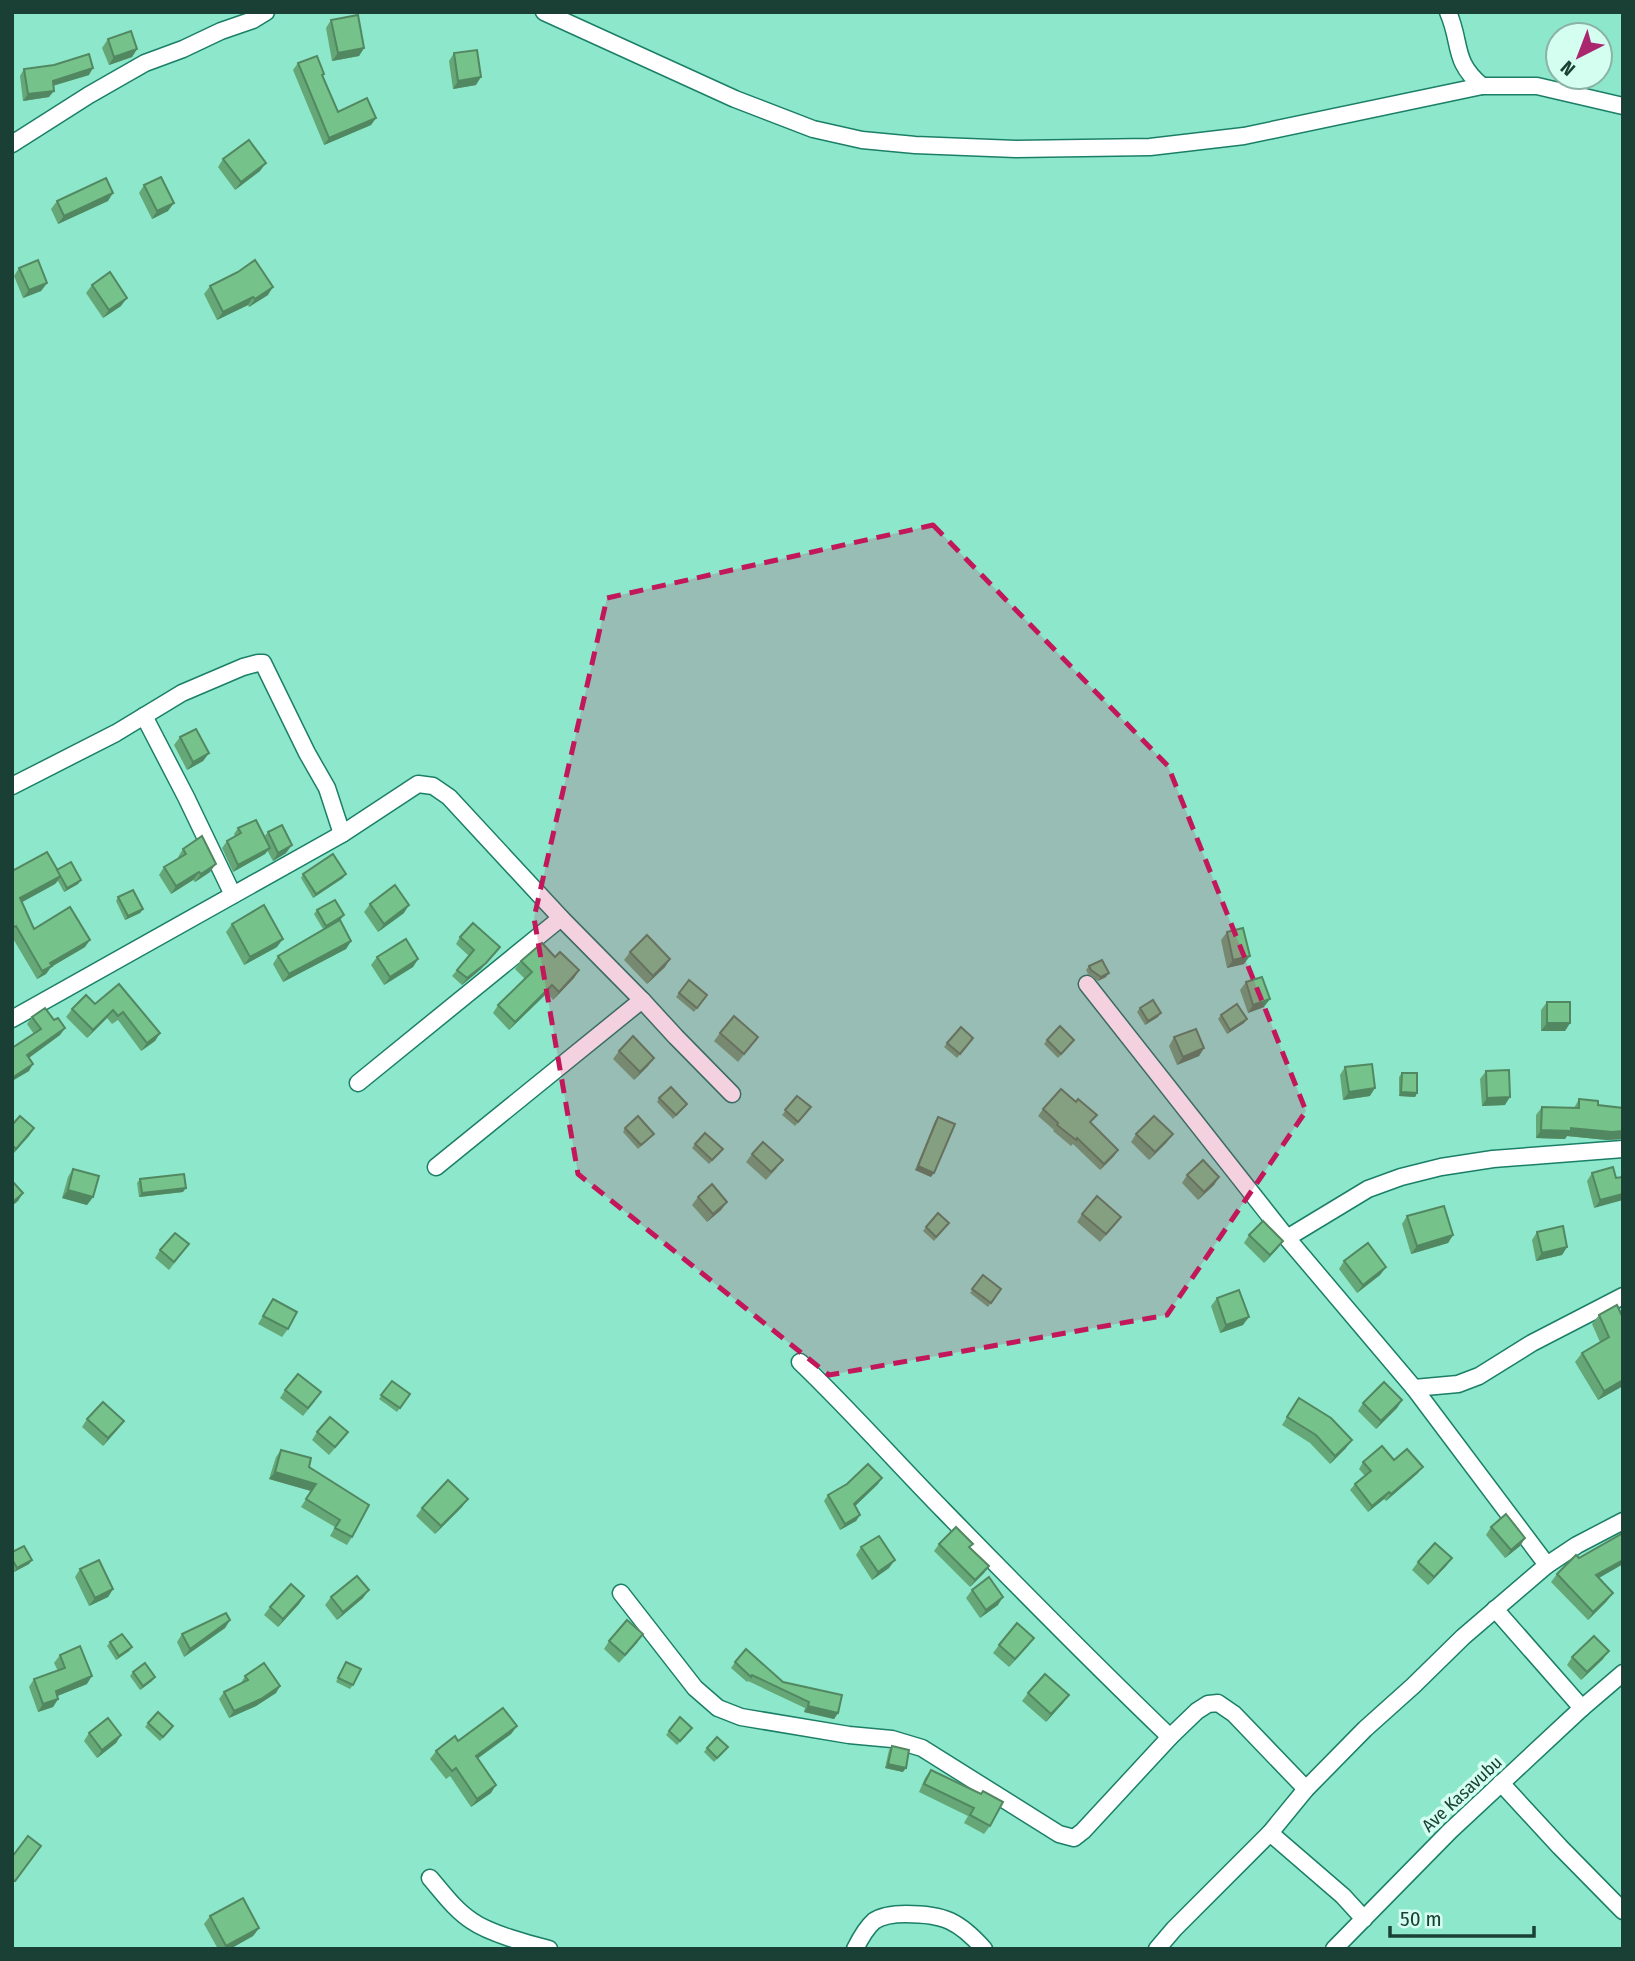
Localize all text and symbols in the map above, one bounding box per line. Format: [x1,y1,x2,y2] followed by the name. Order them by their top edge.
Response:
[1544,21,1614,91] north arrow
[1556,56,1580,81] text: N
[1418,1751,1506,1837] street label: Ave Kasavubu
[1390,1895,1534,1939] scale bar
[1400,1906,1442,1932] text: 50 m

